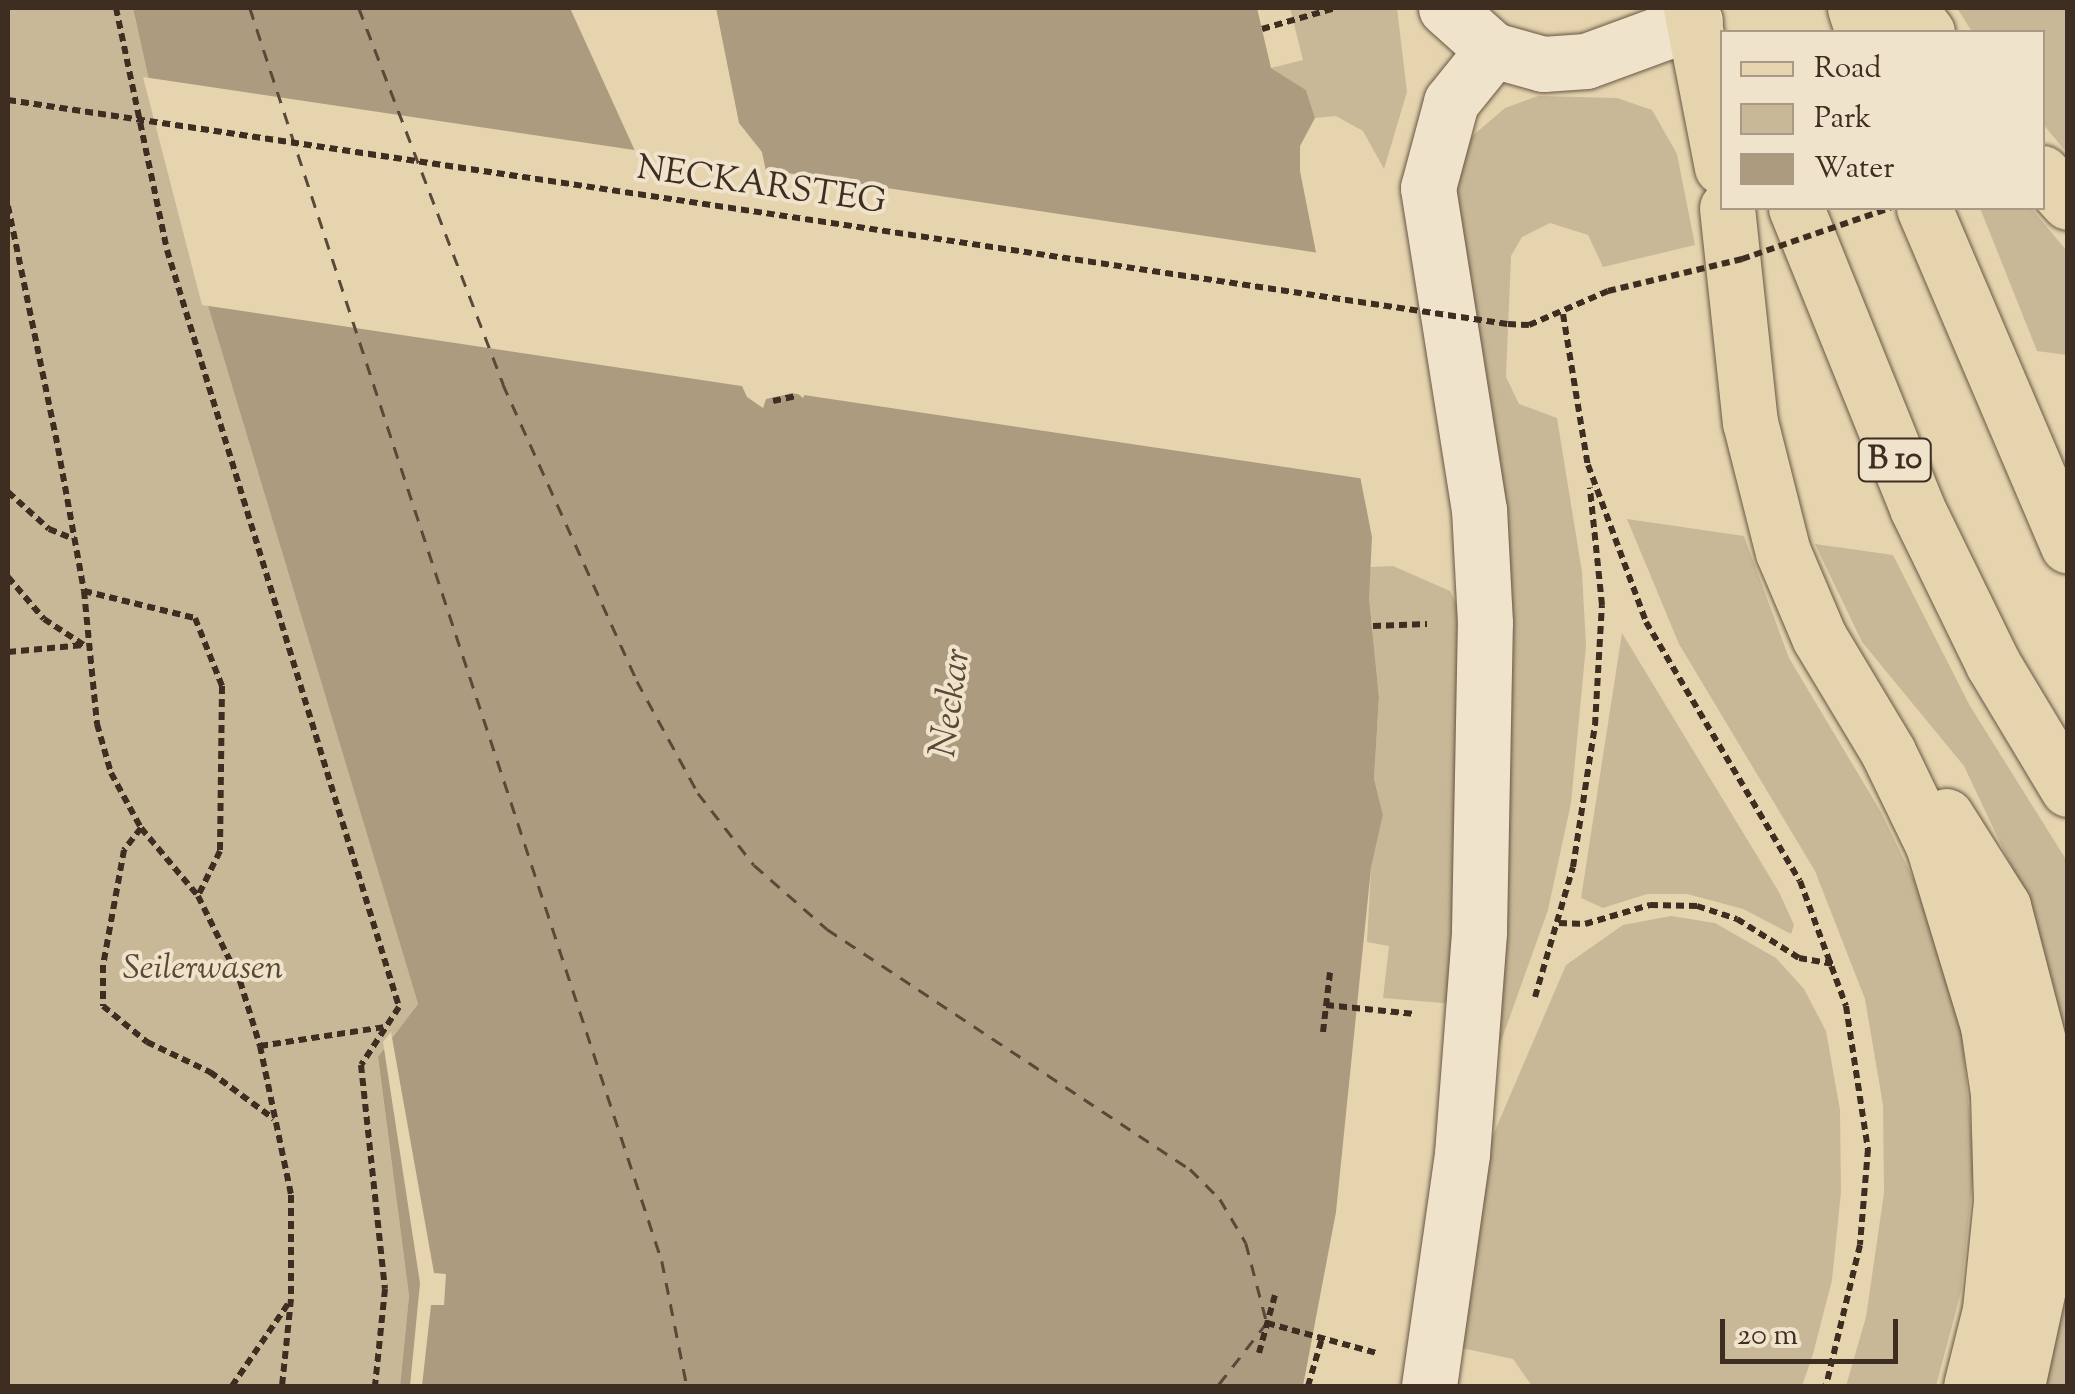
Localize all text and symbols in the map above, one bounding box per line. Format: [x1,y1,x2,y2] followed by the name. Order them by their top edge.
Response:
[1720,30,2045,210] legend
[1814,48,1881,91] text: Road
[1814,98,1871,141] text: Park
[1814,148,1895,191] text: Water
[634,149,888,225] street label: NECKARSTEG
[1858,433,1932,487] road number: B 10
[923,646,983,760] water label: Neckar
[123,949,283,991] park label: Seilerwasen
[1725,1299,1902,1361] scale bar
[1737,1315,1798,1358] text: 20 m

